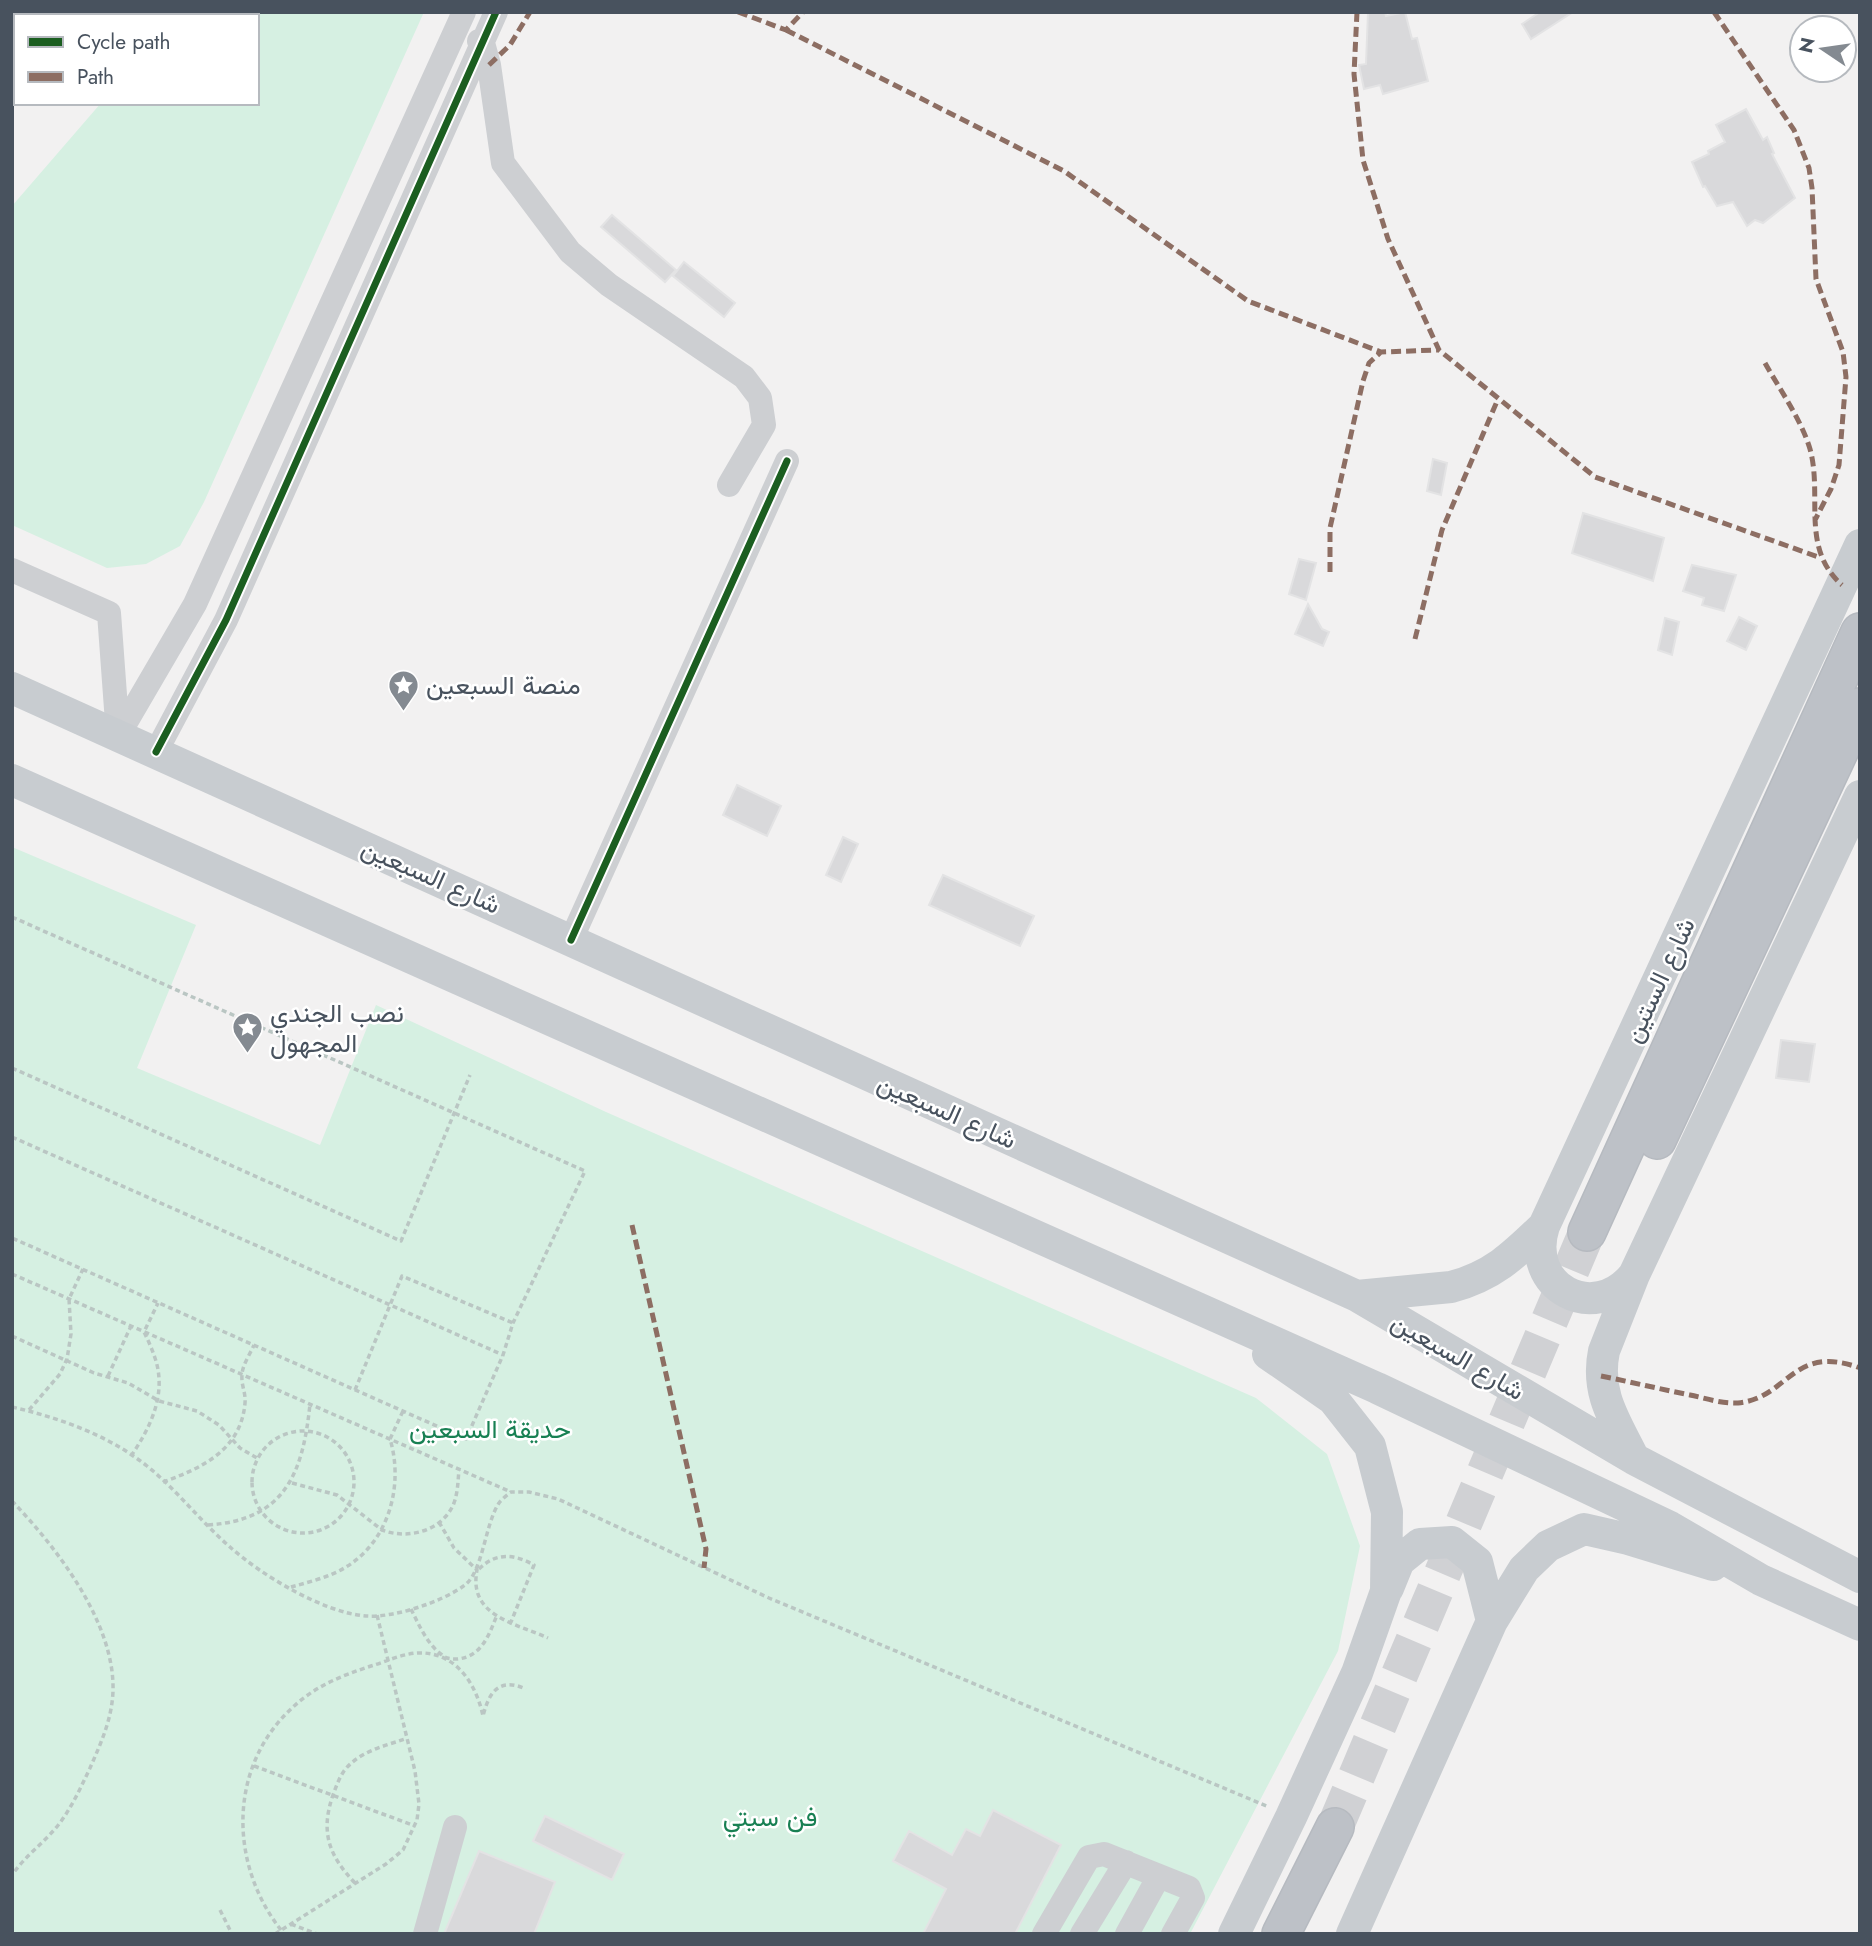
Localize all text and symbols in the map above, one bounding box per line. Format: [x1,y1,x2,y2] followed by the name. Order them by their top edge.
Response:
[14,14,259,105] legend
[1788,14,1858,84] north arrow
[77,27,170,57] text: Cycle path
[1792,35,1822,56] text: N
[77,62,114,92] text: Path
[426,666,581,704] place label: منصة السبعين
[386,668,420,712] place icon: منصة السبعين
[355,828,507,924] street label: شارع السبعين
[1613,911,1705,1049] street label: شارع الستين
[270,994,404,1062] place label: نصب الجندي المجهول
[230,1011,264,1055] place icon: نصب الجندي المجهول
[871,1063,1023,1159] street label: شارع السبعين
[1384,1302,1532,1410] street label: شارع السبعين
[409,1410,571,1448] park label: حديقة السبعين
[723,1798,817,1838] park label: فن سيتي

